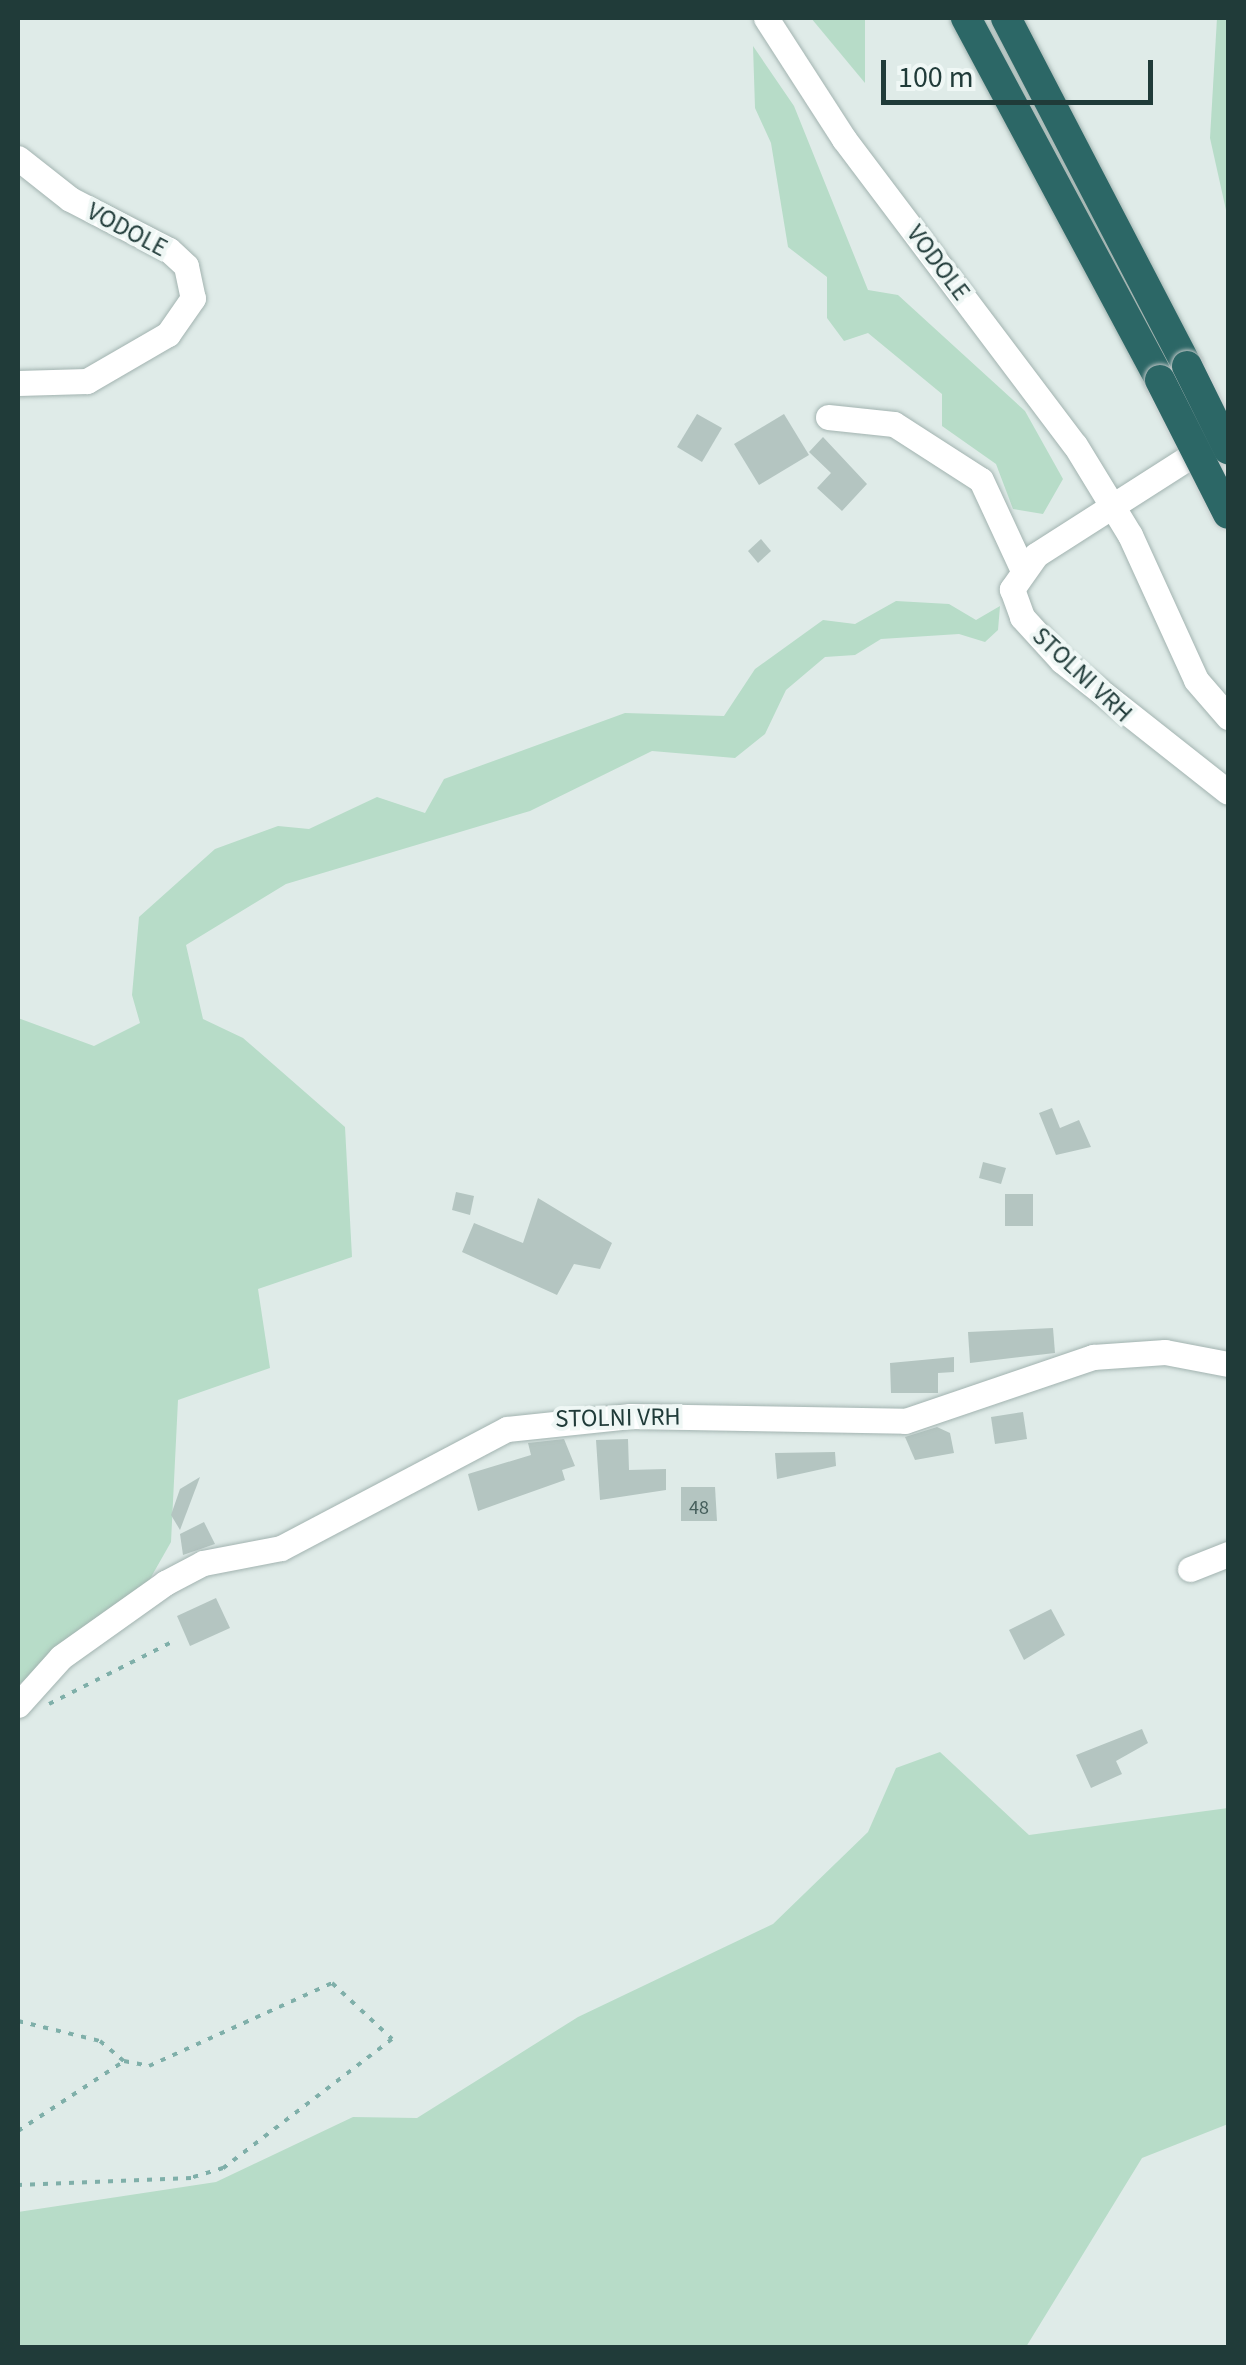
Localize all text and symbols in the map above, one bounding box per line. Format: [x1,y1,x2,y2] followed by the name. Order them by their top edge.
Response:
[886,40,1158,102] scale bar
[898,56,974,99] text: 100 m
[82,196,172,264] street label: VODOLE
[900,219,976,307] street label: VODOLE
[1026,621,1138,729] street label: STOLNI VRH
[555,1402,681,1434] street label: STOLNI VRH
[689,1496,709,1520] house number: 48

